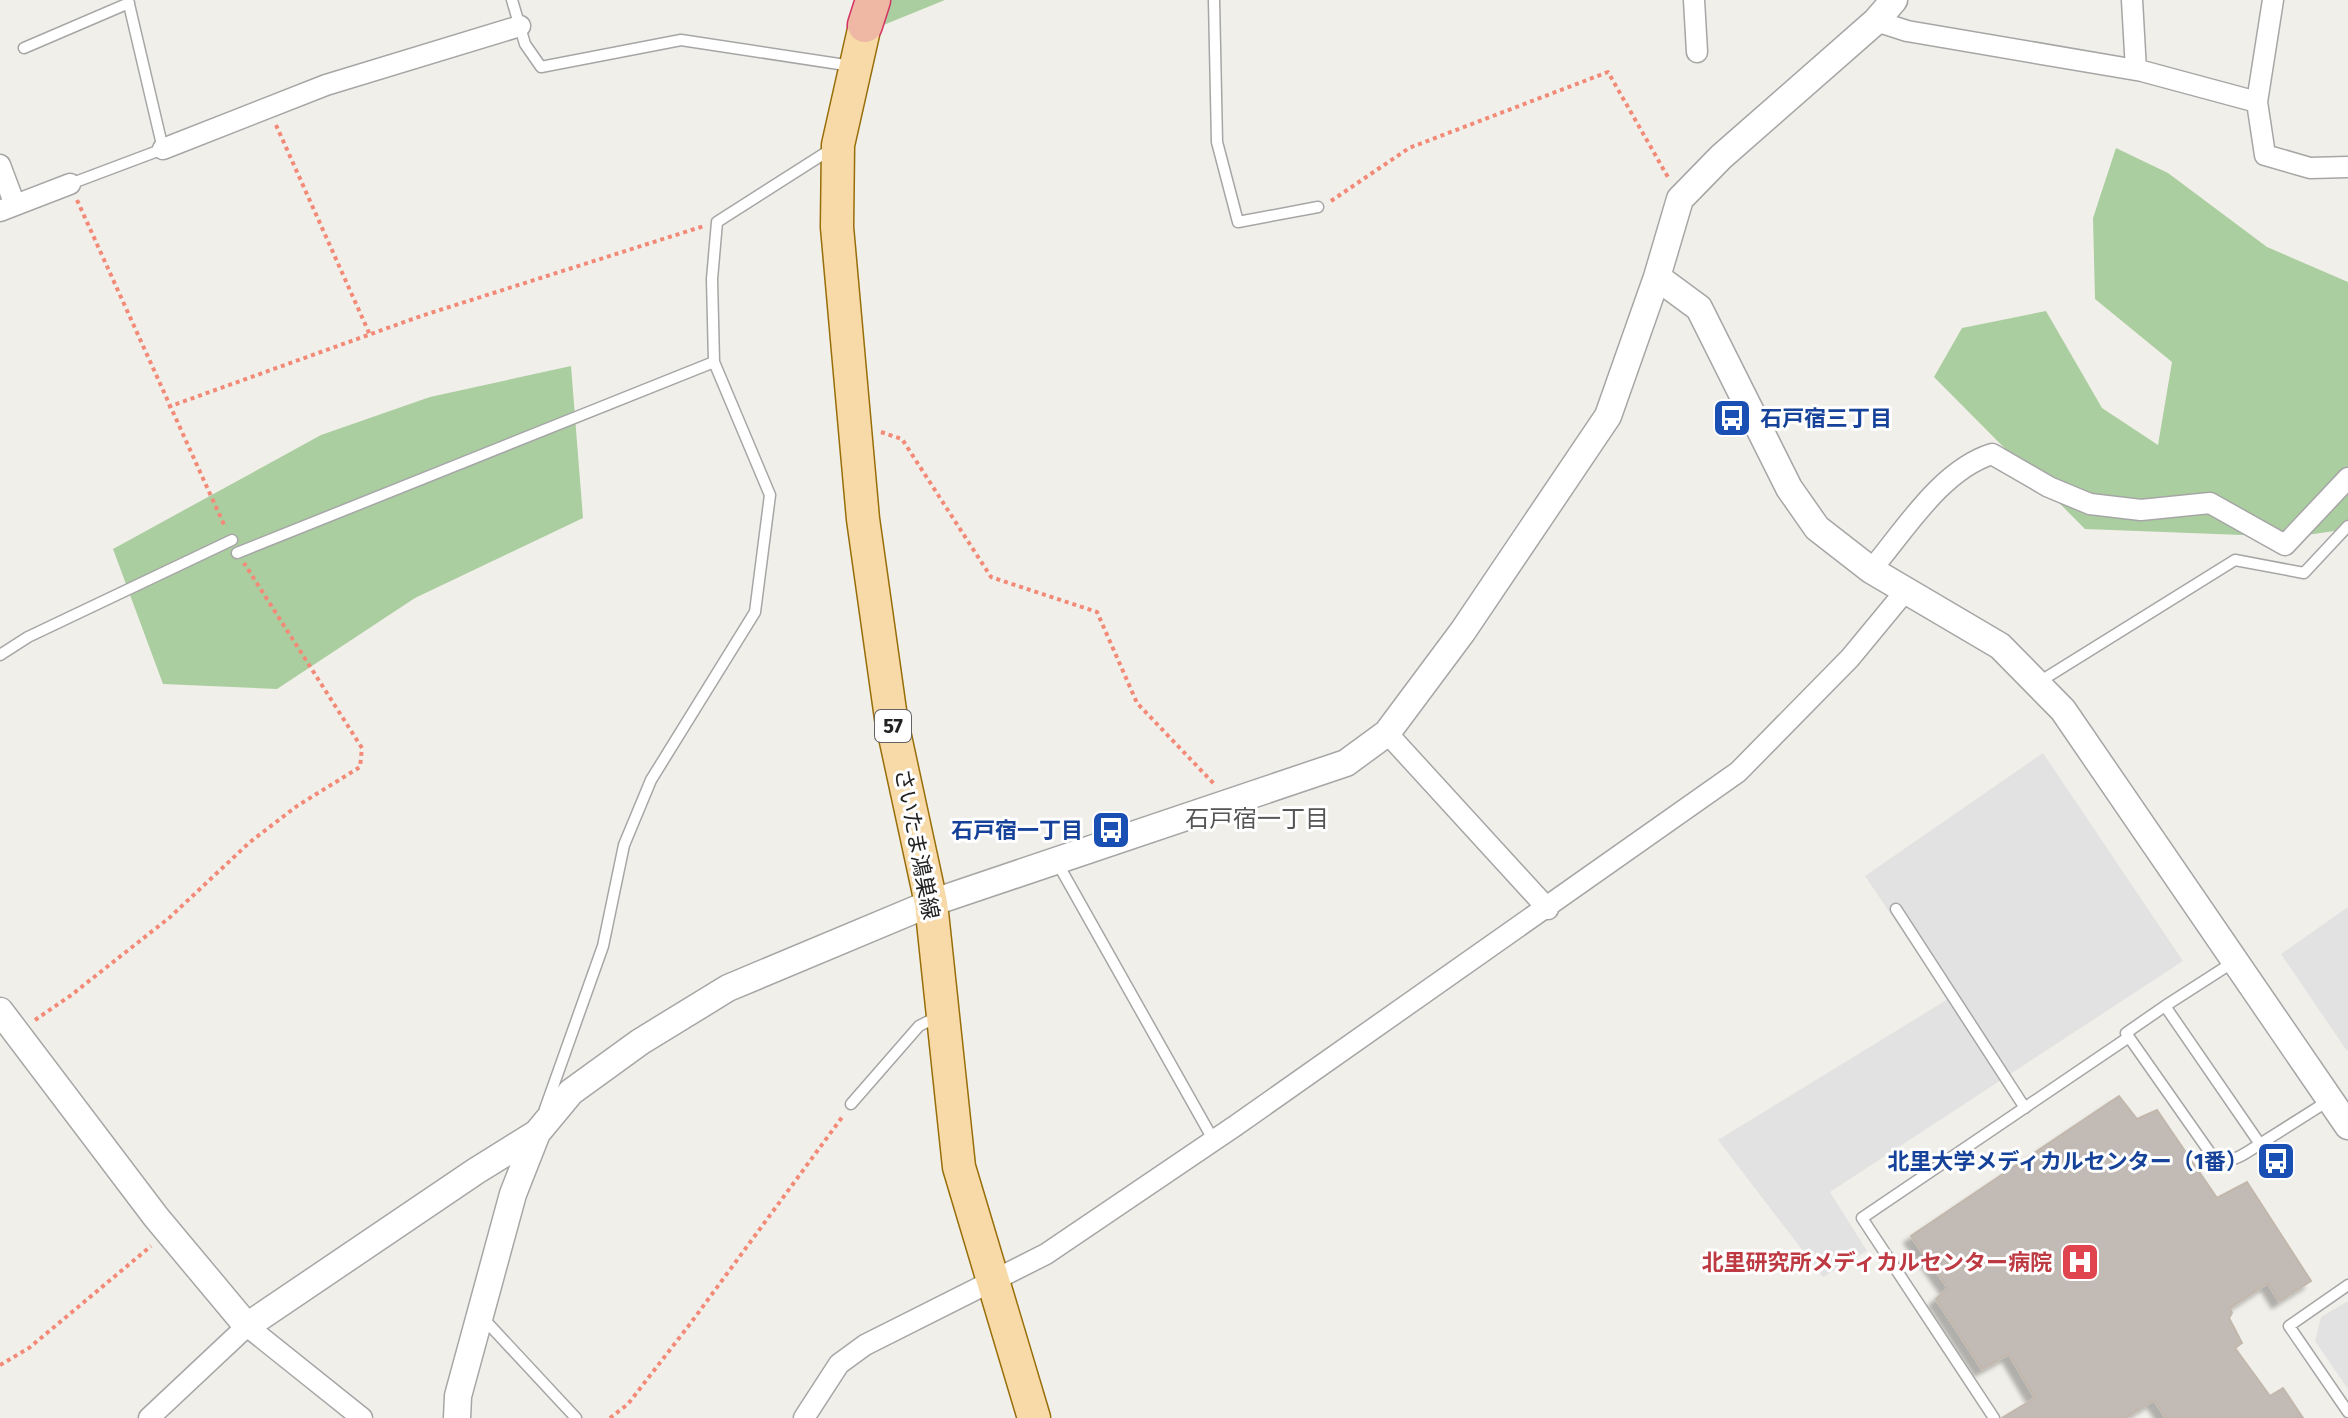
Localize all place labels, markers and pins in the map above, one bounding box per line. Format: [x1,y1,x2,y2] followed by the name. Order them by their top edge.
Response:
[1711,397,1753,439] bus stop icon: 石戸宿三丁目
[1760,405,1892,432] place label: 石戸宿三丁目
[1090,809,1132,851] bus stop icon: 石戸宿一丁目
[951,817,1083,844] place label: 石戸宿一丁目
[2255,1140,2297,1182] bus stop icon: 北里大学メディカルセンター（1番）
[1887,1148,2248,1175] place label: 北里大学メディカルセンター（1番）
[2059,1241,2101,1283] hospital icon: 北里研究所メディカルセンター病院
[1702,1249,2052,1276] place label: 北里研究所メディカルセンター病院

